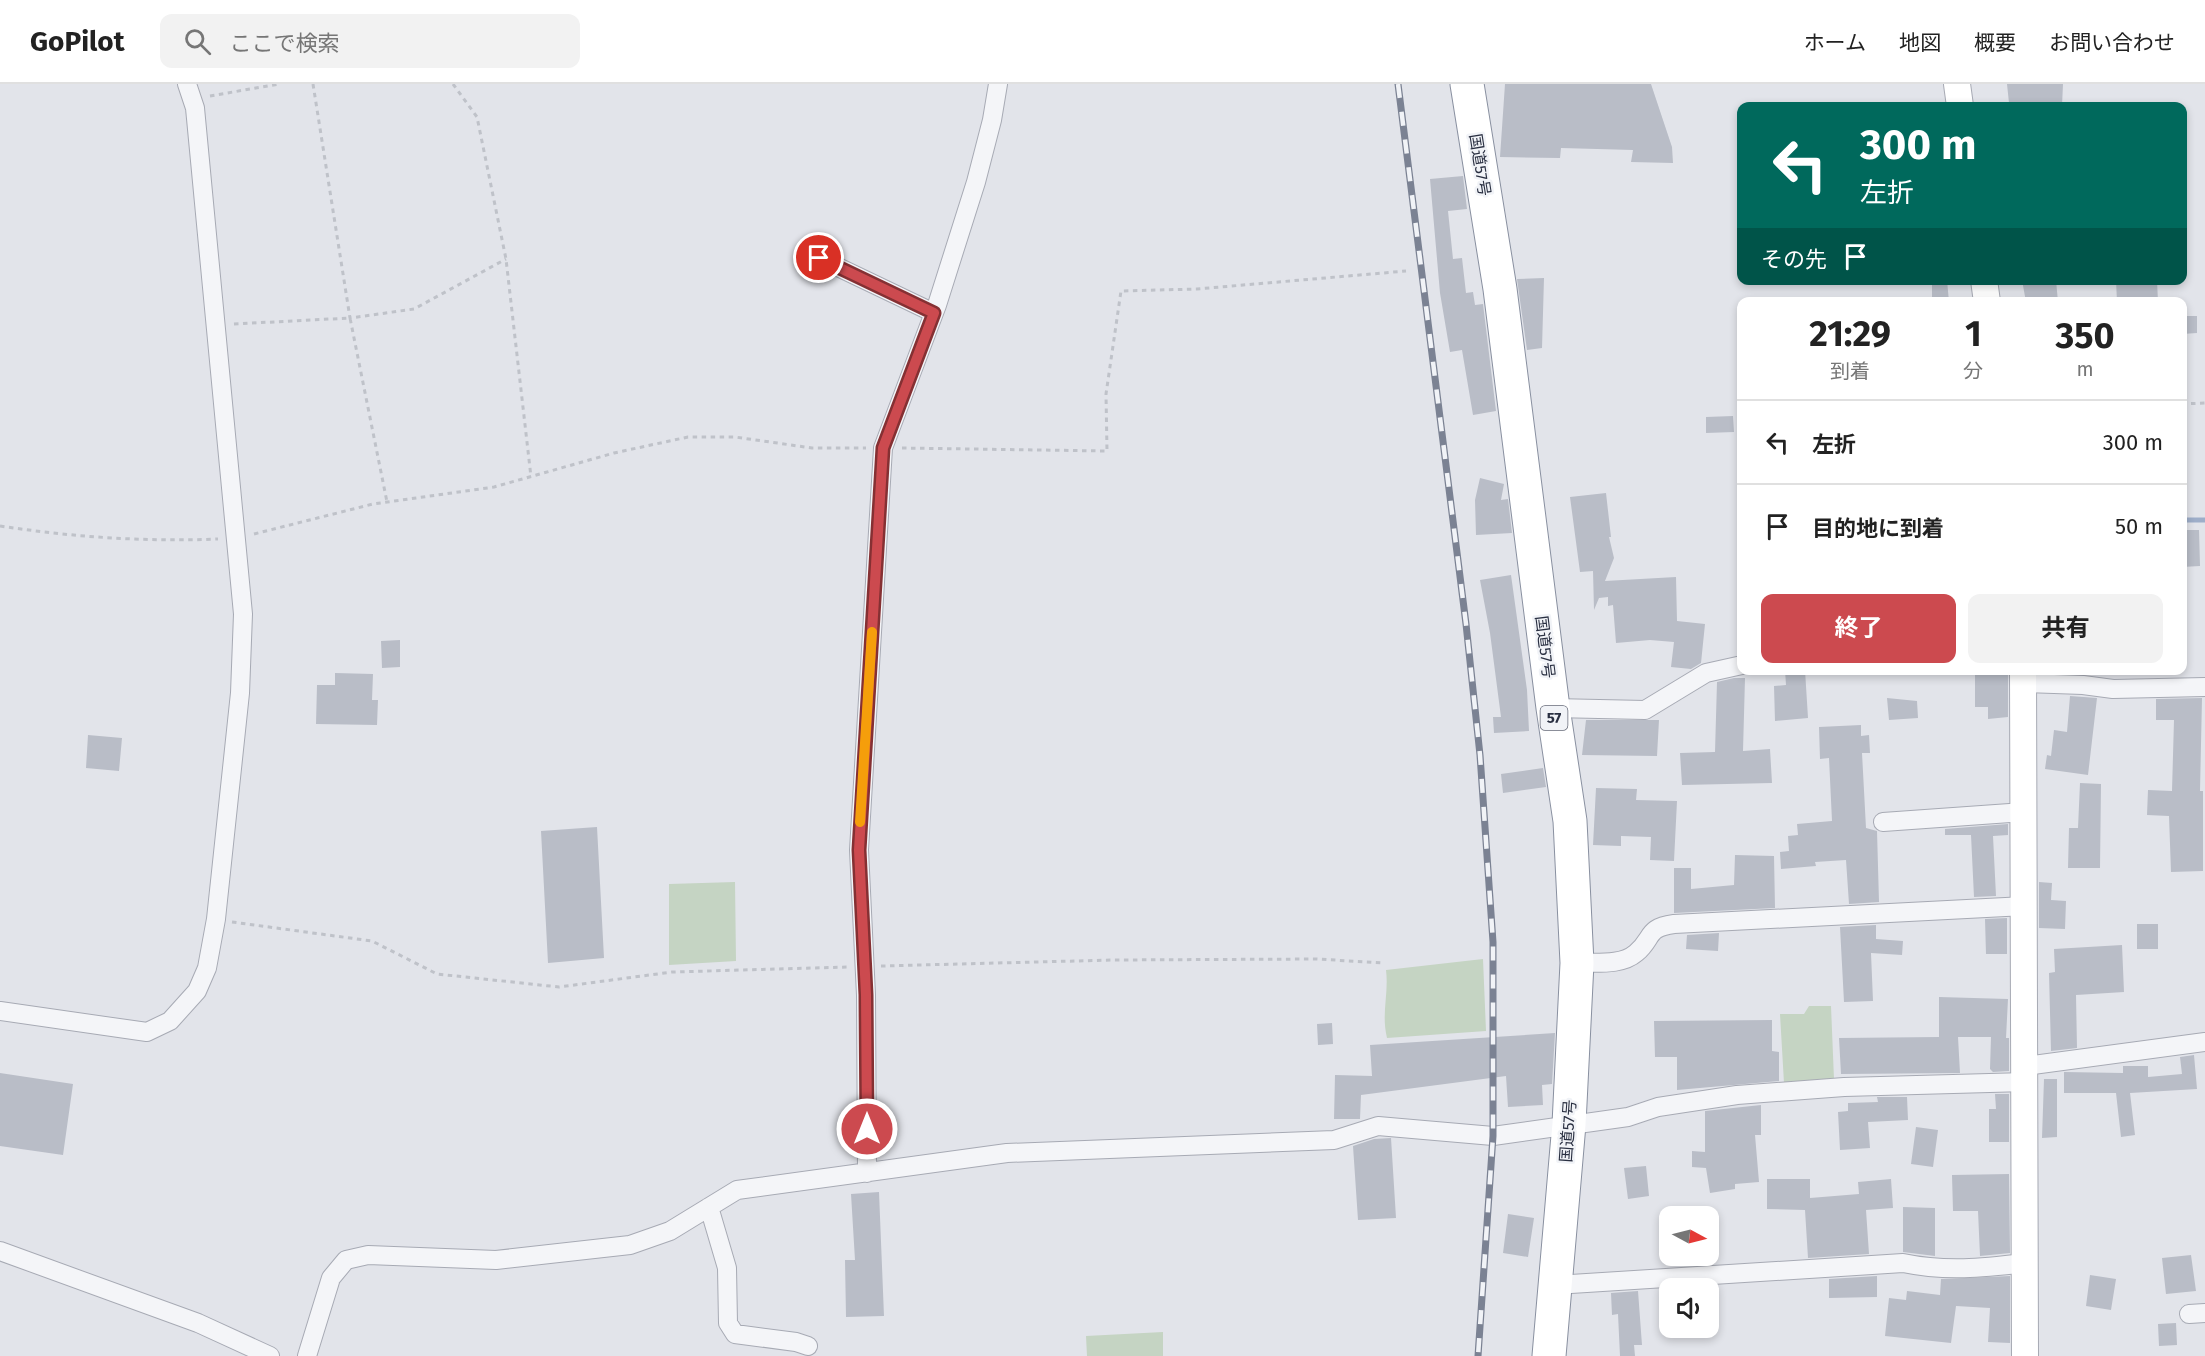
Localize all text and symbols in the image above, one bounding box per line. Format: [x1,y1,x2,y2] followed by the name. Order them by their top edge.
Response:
[160,14,580,68] search box
[30,25,124,58] text: GoPilot
[181,25,214,58] icon: search
[229,30,339,57] text: ここで検索
[1804,30,1866,56] text: ホーム
[1899,30,1941,56] text: 地図
[1974,30,2016,56] text: 概要
[2049,30,2175,56] text: お問い合わせ
[1860,120,1976,170] text: 300 m
[1761,126,1839,204] icon: left
[1466,133,1494,197] street label: 国道57号
[1860,177,1914,209] text: 左折
[793,232,844,283] pin
[1839,240,1872,273] icon: arrive
[802,241,835,274] icon: arrive
[1761,246,1827,273] text: その先
[1809,312,1891,356] text: 21:29
[1965,312,1982,356] text: 1
[2056,314,2115,358] text: 350
[2077,357,2094,381] text: m
[1830,359,1870,383] text: 到着
[1963,359,1983,383] text: 分
[1761,426,1794,459] icon: left
[2103,429,2163,456] text: 300 m
[1812,431,1856,458] text: 左折
[1761,510,1794,543] icon: arrive
[2115,513,2163,540] text: 50 m
[1812,515,1944,542] text: 目的地に到着
[1761,594,1956,663] button: 終了
[1968,594,2163,663] button: 共有
[1532,615,1558,679] street label: 国道57号
[1540,706,1568,730] road number: 57
[835,1097,899,1161] position arrow
[1556,1099,1580,1163] street label: 国道57号
[1659,1206,1719,1266] north arrow
[1659,1206,1719,1338] map controls
[1659,1278,1719,1338] button: sound

